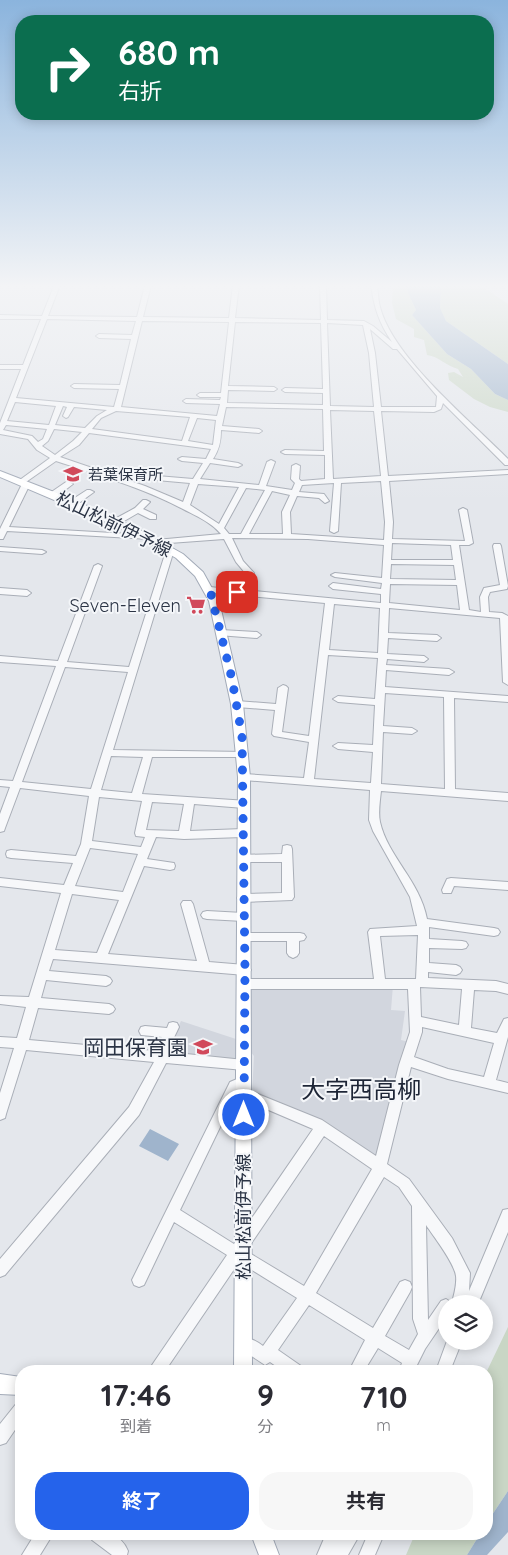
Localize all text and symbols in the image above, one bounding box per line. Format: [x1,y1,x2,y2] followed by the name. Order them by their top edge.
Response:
[118,30,220,74] text: 680 m
[35,35,100,100] icon: right
[118,77,162,105] text: 右折
[62,463,84,485] school or university icon: 若葉保育所
[88,465,163,484] place label: 若葉保育所
[52,486,176,562] street label: 松山松前伊予線
[216,571,258,613] pin
[223,578,251,606] icon: arrive
[70,594,181,617] place label: Seven-Eleven
[185,594,207,616] supermarket icon: Seven-Eleven
[83,1034,188,1060] place label: 岡田保育園
[192,1036,214,1058] school or university icon: 岡田保育園
[301,1074,421,1104] district label: 大字西高柳
[217,1088,269,1140] position arrow
[232,1154,255,1280] street label: 松山松前伊予線
[438,1295,493,1350] map controls
[438,1295,493,1350] button: layers
[101,1376,171,1414] text: 17:46
[257,1376,274,1414] text: 9
[360,1378,407,1416] text: 710
[376,1415,391,1435] text: m
[120,1416,152,1436] text: 到着
[257,1416,273,1436] text: 分
[35,1472,249,1530] button: 終了
[259,1472,473,1530] button: 共有

